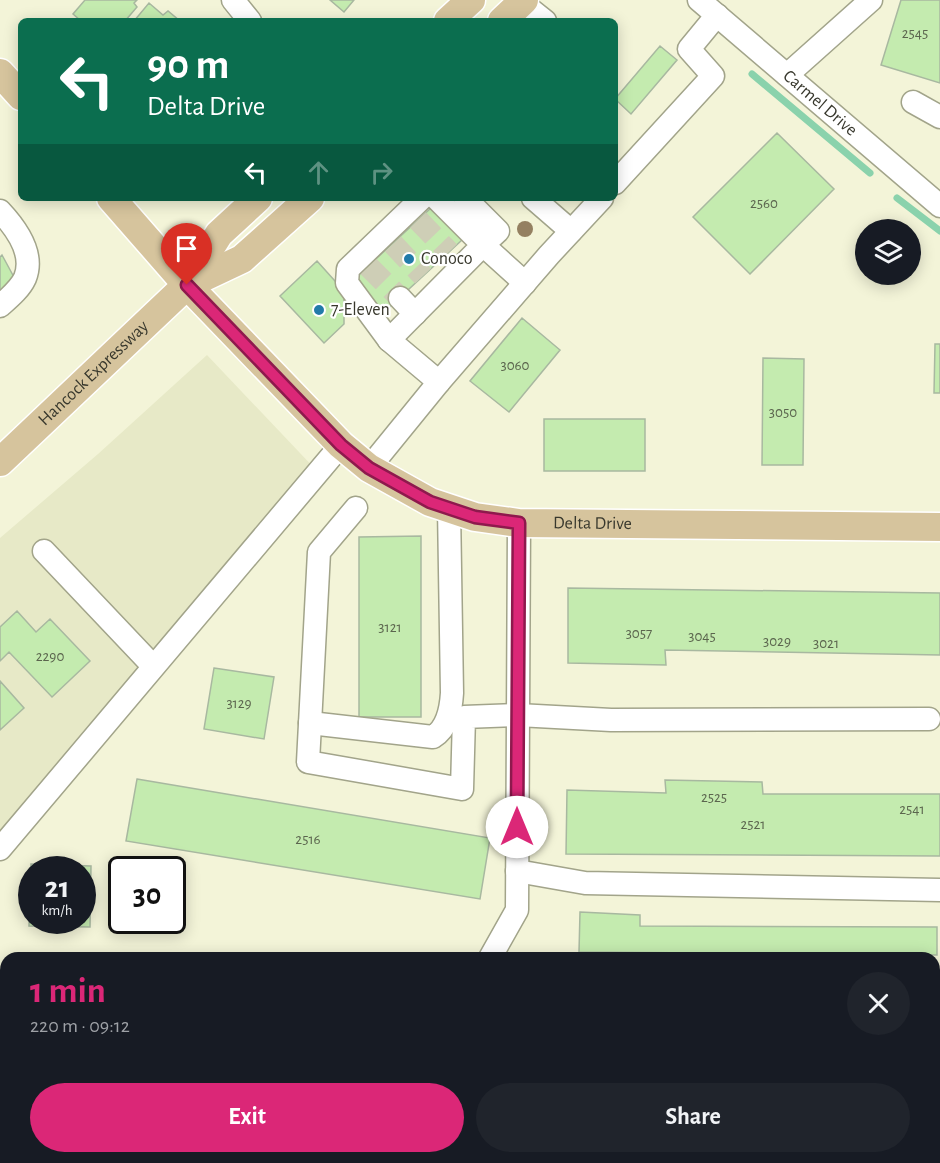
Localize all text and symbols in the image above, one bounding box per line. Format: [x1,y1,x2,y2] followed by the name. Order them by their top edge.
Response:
[902,26,928,41] house number: 2545
[48,42,126,120] icon: left
[147,44,229,86] text: 90 m
[779,67,860,140] street label: Carmel Drive
[147,93,265,120] text: Delta Drive
[239,156,272,189] icon: left
[302,156,335,189] icon: ahead
[365,156,398,189] icon: right
[750,196,778,211] house number: 2560
[855,219,921,285] map controls
[855,219,921,285] button: layers
[161,223,212,285] pin
[170,232,203,265] icon: arrive
[421,250,473,268] place label: Conoco
[402,252,416,266] marker: Conoco
[331,301,390,319] place label: 7-Eleven
[312,303,326,317] marker: 7-Eleven
[35,317,152,429] street label: Hancock Expressway
[500,358,530,373] house number: 3060
[769,405,797,420] house number: 3050
[553,514,632,533] street label: Delta Drive
[378,620,402,635] house number: 3121
[626,626,652,641] house number: 3057
[688,629,716,644] house number: 3045
[763,634,791,649] house number: 3029
[813,636,839,651] house number: 3021
[36,649,64,664] house number: 2290
[226,696,252,711] house number: 3129
[701,790,727,805] house number: 2525
[485,795,549,859] position arrow
[899,802,925,817] house number: 2541
[740,817,766,832] house number: 2521
[295,832,321,847] house number: 2516
[108,856,186,934] speed limit sign: 30
[45,873,69,903] text: 21
[42,903,72,918] text: km/h
[847,972,910,1035] button: close
[30,973,106,1009] text: 1 min
[30,1016,130,1036] text: 220 m · 09:12
[30,1083,464,1152] button: Exit
[476,1083,910,1152] button: Share

